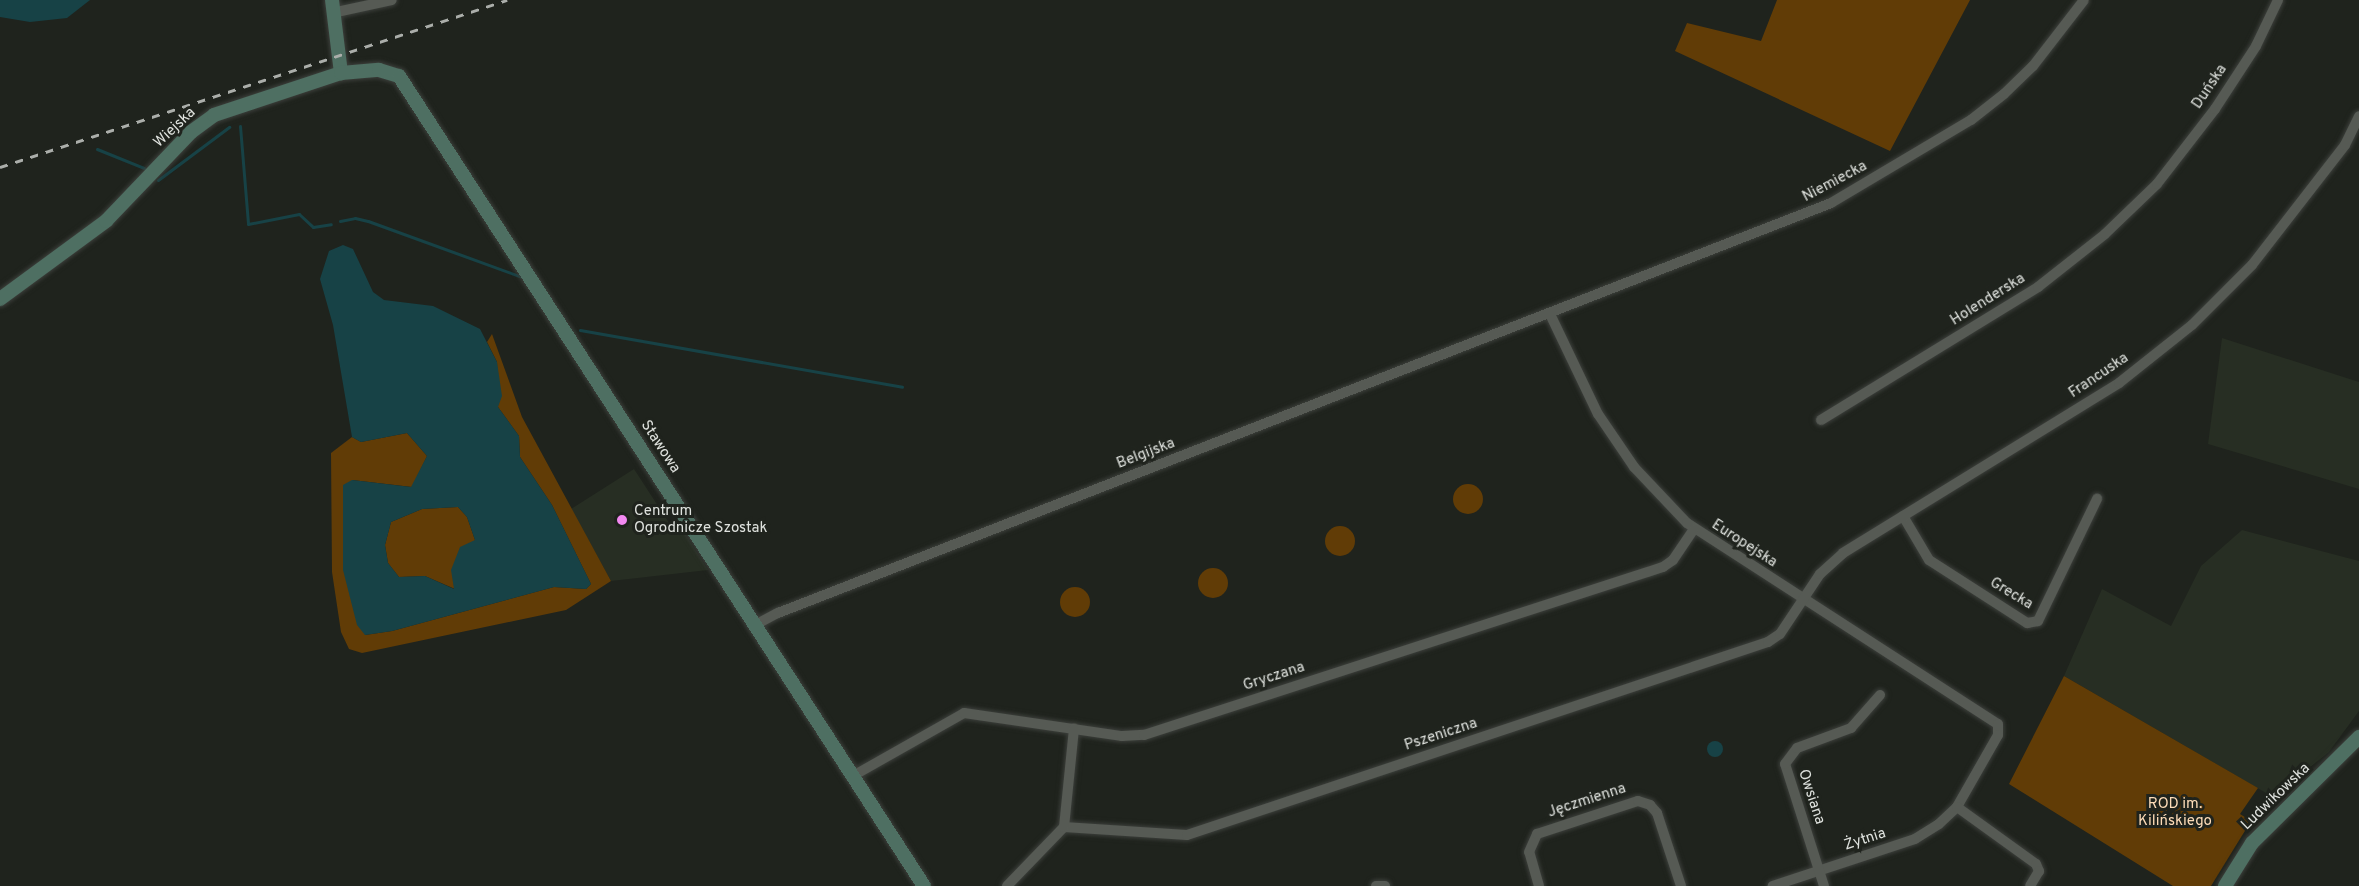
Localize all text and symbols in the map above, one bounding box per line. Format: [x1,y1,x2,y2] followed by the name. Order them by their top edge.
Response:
[2189,61,2231,113] street label: Duńska
[150,104,200,152] street label: Wiejska
[1800,158,1870,206] street label: Niemiecka
[1947,270,2029,330] street label: Holenderska
[2066,350,2132,402] street label: Francuska
[636,417,684,477] street label: Stawowa
[1114,435,1178,473] street label: Belgijska
[634,502,767,537] place label: Centrum Ogrodnicze Szostak
[615,513,629,527] marker: Centrum Ogrodnicze Szostak
[1708,516,1780,572] street label: Europejska
[1986,574,2036,614] street label: Grecka
[1241,659,1307,695] street label: Gryczana
[1402,715,1480,755] street label: Pszeniczna
[2238,760,2314,834] street label: Ludwikowska
[1794,767,1828,827] street label: Owsiana
[1546,780,1628,822] street label: Jęczmienna
[2138,795,2212,830] park label: ROD im. Kilińskiego
[1842,825,1888,855] street label: Żytnia

